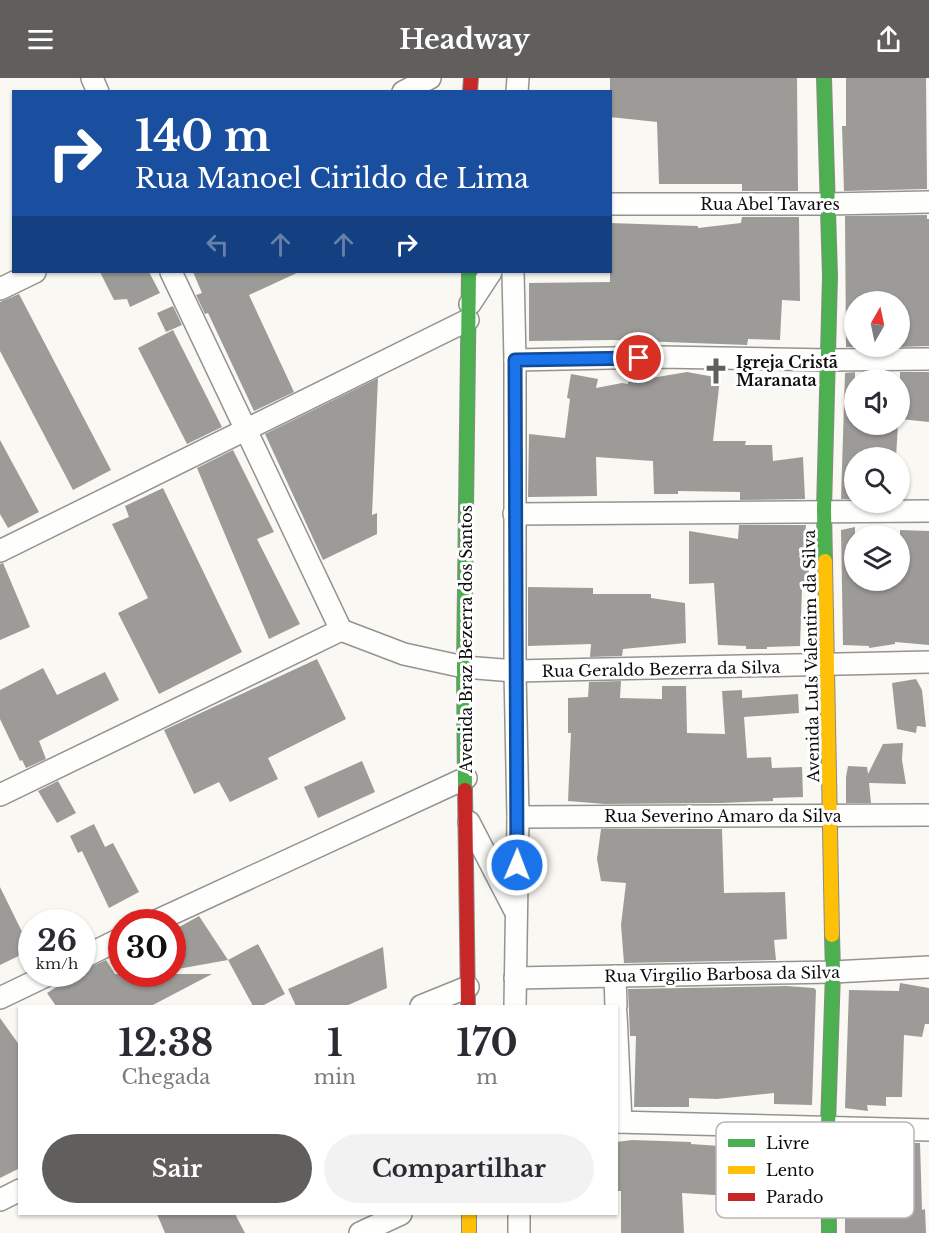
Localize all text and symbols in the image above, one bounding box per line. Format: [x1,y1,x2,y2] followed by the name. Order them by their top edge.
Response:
[24,23,57,56] icon: menu
[399,23,530,56] text: Headway
[872,23,905,56] icon: share
[135,110,271,162] text: 140 m
[36,114,114,192] icon: right
[135,162,529,195] text: Rua Manoel Cirildo de Lima
[700,194,840,214] street label: Rua Abel Tavares
[201,228,234,261] icon: left
[264,228,297,261] icon: ahead
[327,228,360,261] icon: ahead
[390,228,423,261] icon: right
[844,291,910,357] north arrow
[844,291,910,591] map controls
[613,332,664,383] pin
[622,341,655,374] icon: arrive
[736,352,838,390] place label: Igreja Cristã Maranata
[701,356,731,386] church icon: Igreja Cristã Maranata
[844,369,910,435] button: sound
[844,447,910,513] button: search
[456,505,476,774] street label: Avenida Braz Bezerra dos Santos
[844,525,910,591] button: layers
[799,529,823,783] street label: Avenida LuIs Valentim da Silva
[541,657,781,681] street label: Rua Geraldo Bezerra da Silva
[604,806,842,826] street label: Rua Severino Amaro da Silva
[485,833,549,897] position arrow
[108,909,186,987] speed limit sign: 30
[37,922,77,959] text: 26
[36,954,78,973] text: km/h
[604,962,840,986] street label: Rua Virgilio Barbosa da Silva
[118,1021,213,1066] text: 12:38
[327,1021,343,1066] text: 1
[456,1021,518,1066] text: 170
[121,1065,210,1089] text: Chegada
[314,1065,356,1089] text: min
[476,1065,498,1089] text: m
[716,1122,914,1218] legend
[766,1133,809,1153] text: Livre
[42,1134,312,1203] button: Sair
[324,1134,594,1203] button: Compartilhar
[766,1160,814,1180] text: Lento
[766,1187,823,1207] text: Parado

